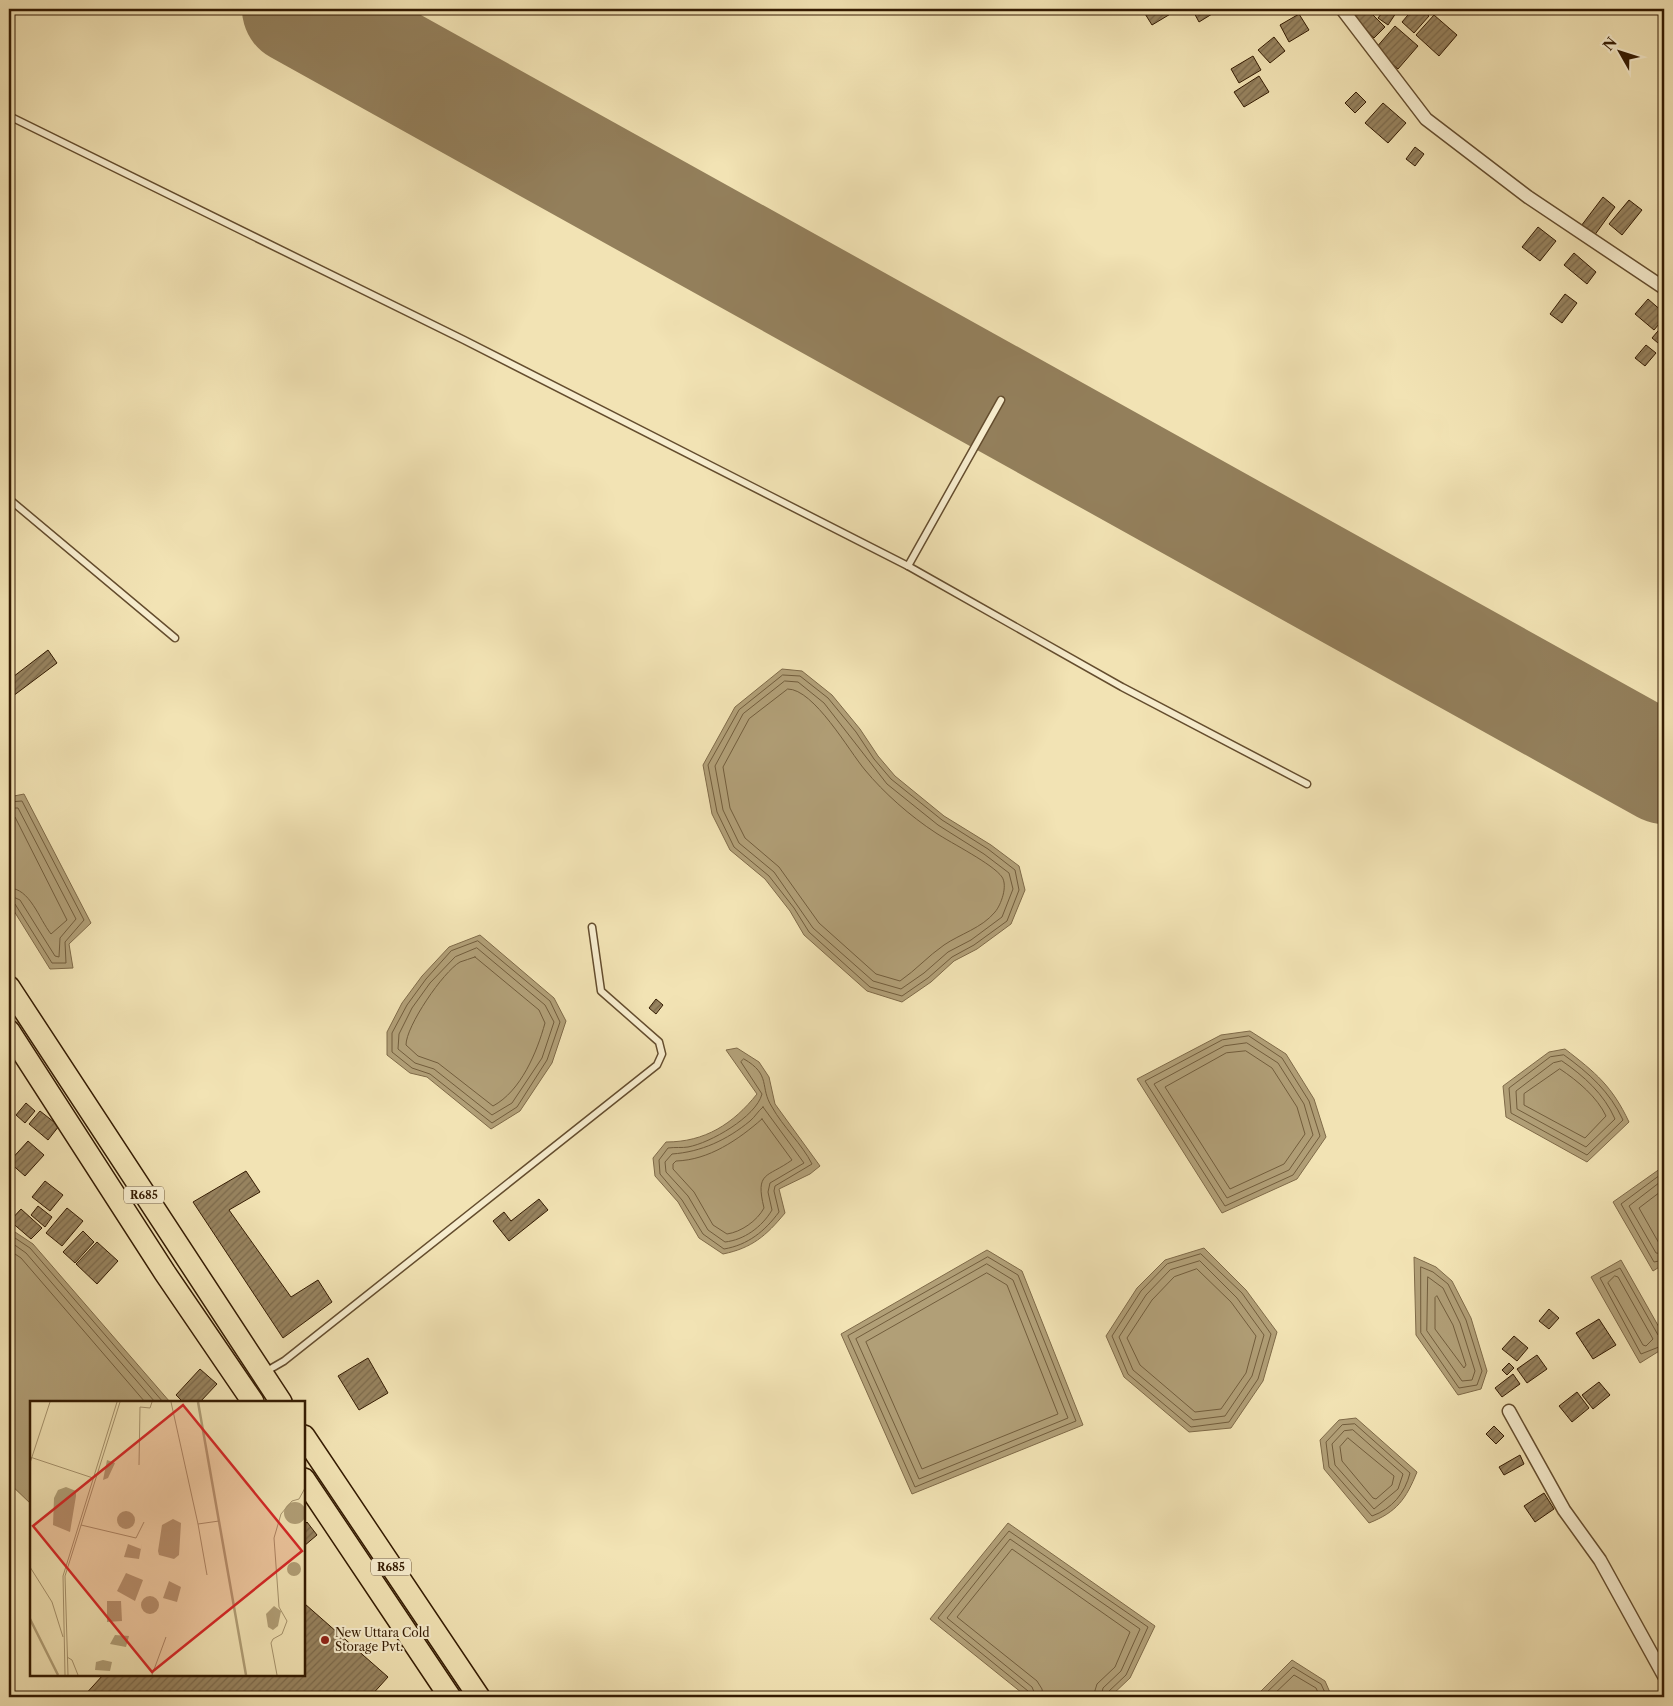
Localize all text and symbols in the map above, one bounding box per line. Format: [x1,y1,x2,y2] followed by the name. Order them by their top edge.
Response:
[1596,28,1646,78] north arrow
[1599,33,1621,54] text: N
[124,1186,164,1204] road number: R685
[30,1401,305,1676] inset map
[371,1558,411,1575] road number: R685
[335,1625,430,1654] place label: New Uttara Cold Storage Pvt.
[319,1634,331,1646] marker: New Uttara Cold Storage Pvt.

